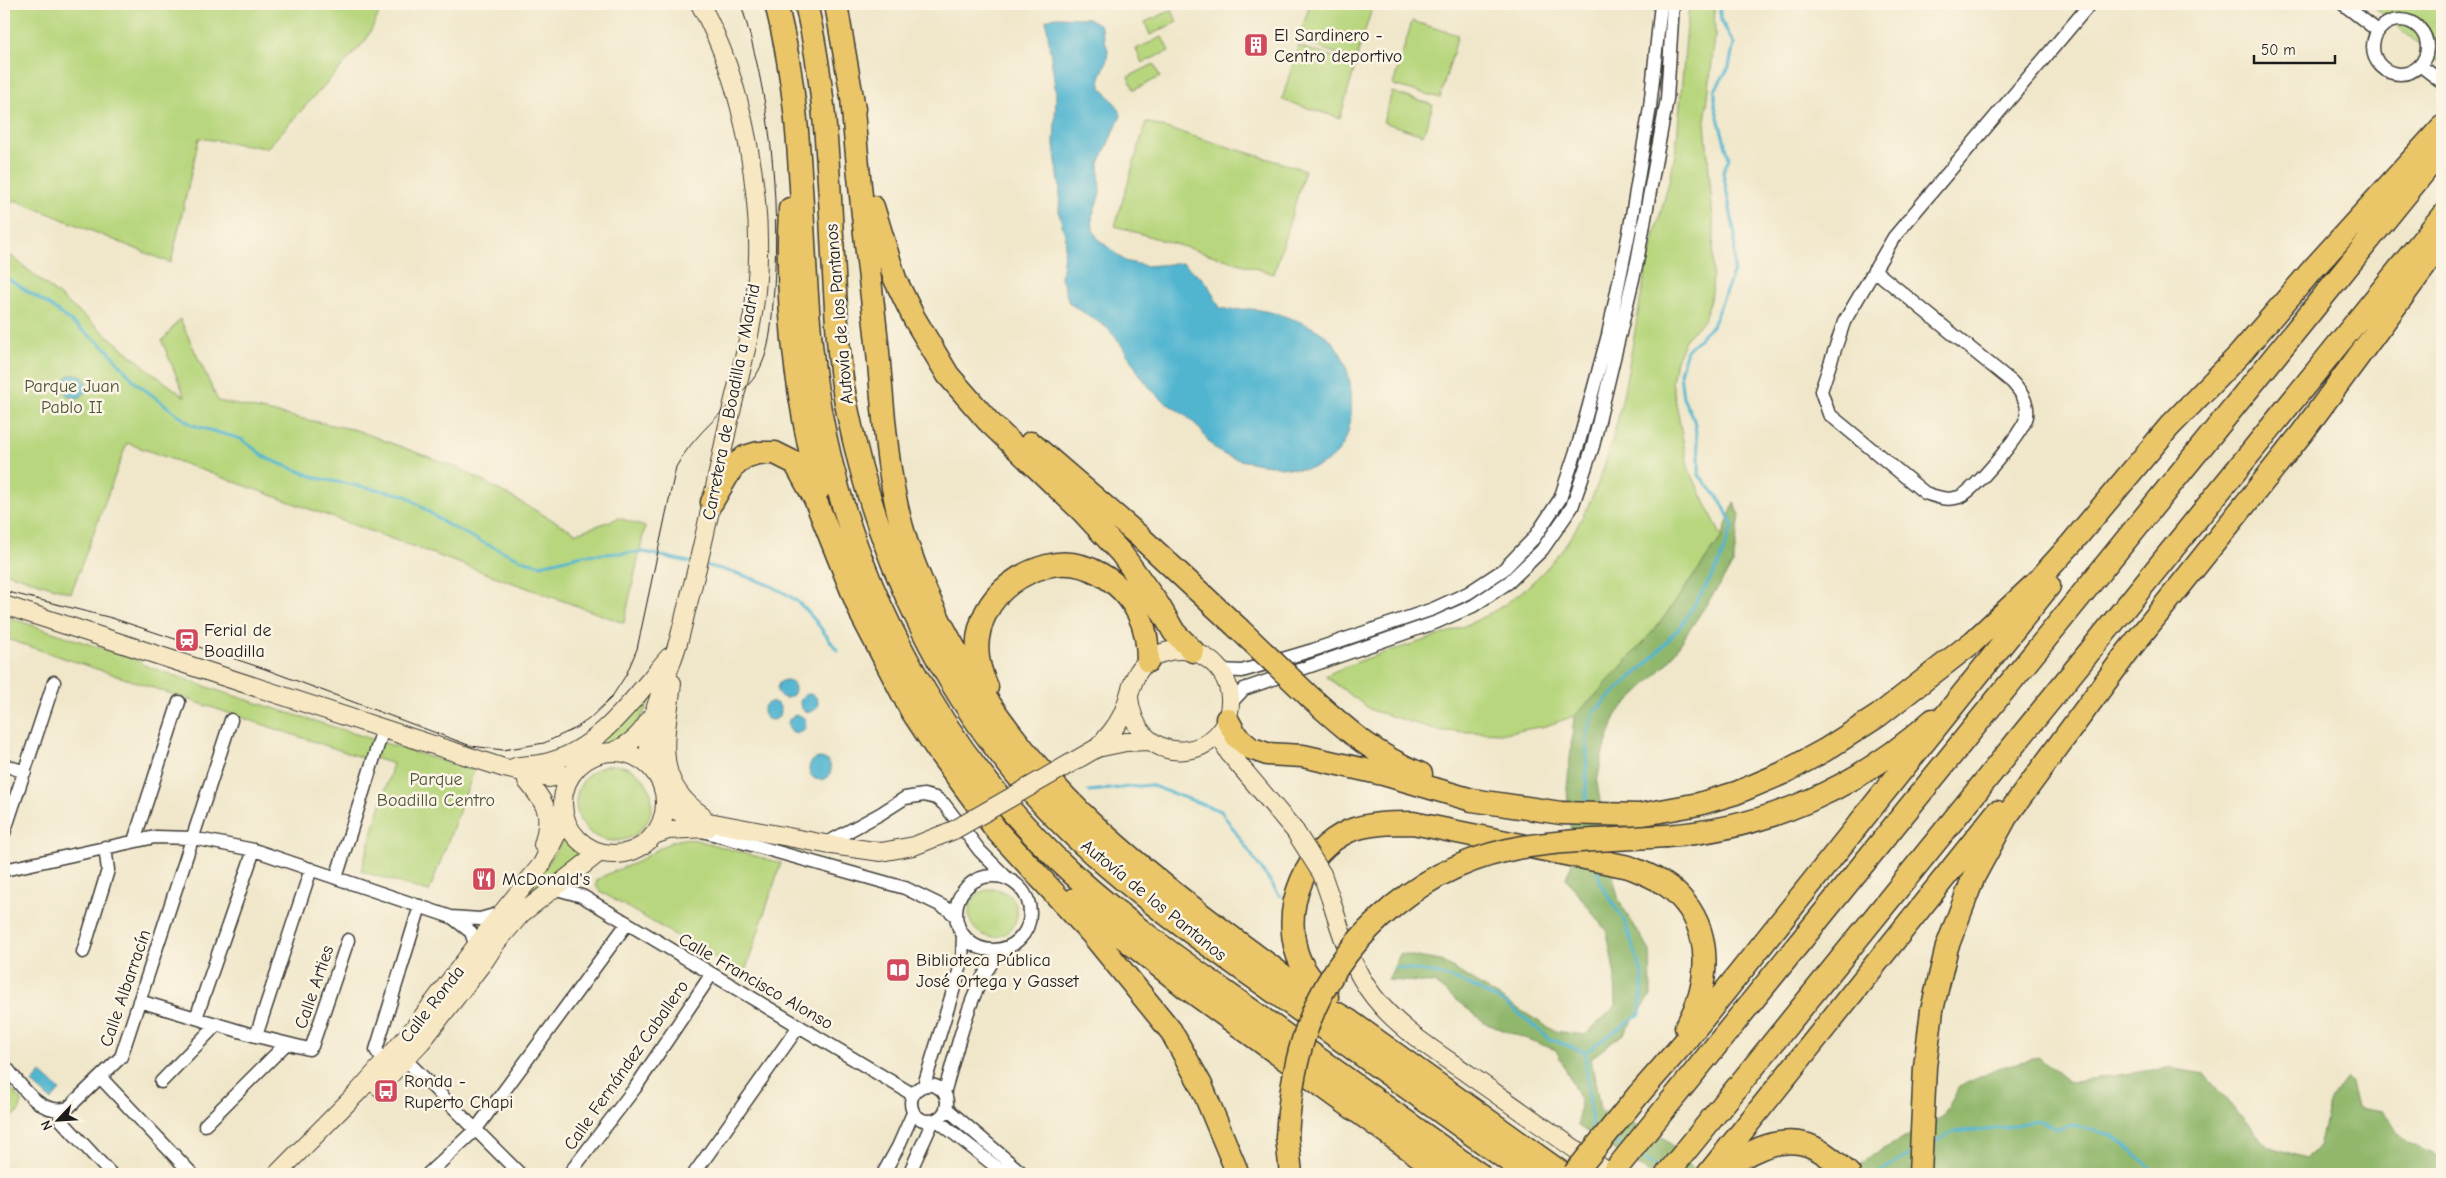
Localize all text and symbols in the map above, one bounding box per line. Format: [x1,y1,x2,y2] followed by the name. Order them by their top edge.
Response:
[1274,25,1402,67] place label: El Sardinero - Centro deportivo
[1243,32,1269,58] building icon: El Sardinero - Centro deportivo
[2254,32,2335,64] scale bar
[2261,41,2296,59] text: 50 m
[821,223,858,405] street label: Autovía de los Pantanos
[698,282,765,522] street label: Carretera de Boadilla a Madrid
[24,376,120,418] park label: Parque Juan Pablo II
[204,620,271,662] place label: Ferial de Boadilla
[174,627,200,653] station icon: Ferial de Boadilla
[377,769,495,811] park label: Parque Boadilla Centro
[1077,835,1231,966] street label: Autovía de los Pantanos
[471,866,497,892] restaurant icon: McDonald's
[502,869,590,890] place label: McDonald's
[96,927,155,1050] street label: Calle Albarracín
[675,929,837,1034] street label: Calle Francisco Alonso
[290,943,338,1032] street label: Calle Arties
[916,950,1079,992] place label: Biblioteca Pública José Ortega y Gasset
[885,957,911,983] library icon: Biblioteca Pública José Ortega y Gasset
[396,962,469,1047] street label: Calle Ronda
[560,976,693,1154] street label: Calle Fernández Caballero
[404,1071,513,1113] place label: Ronda - Ruperto Chapi
[373,1078,399,1104] bus stop icon: Ronda - Ruperto Chapi
[32,1096,82,1146] north arrow
[37,1118,56,1133] text: N

